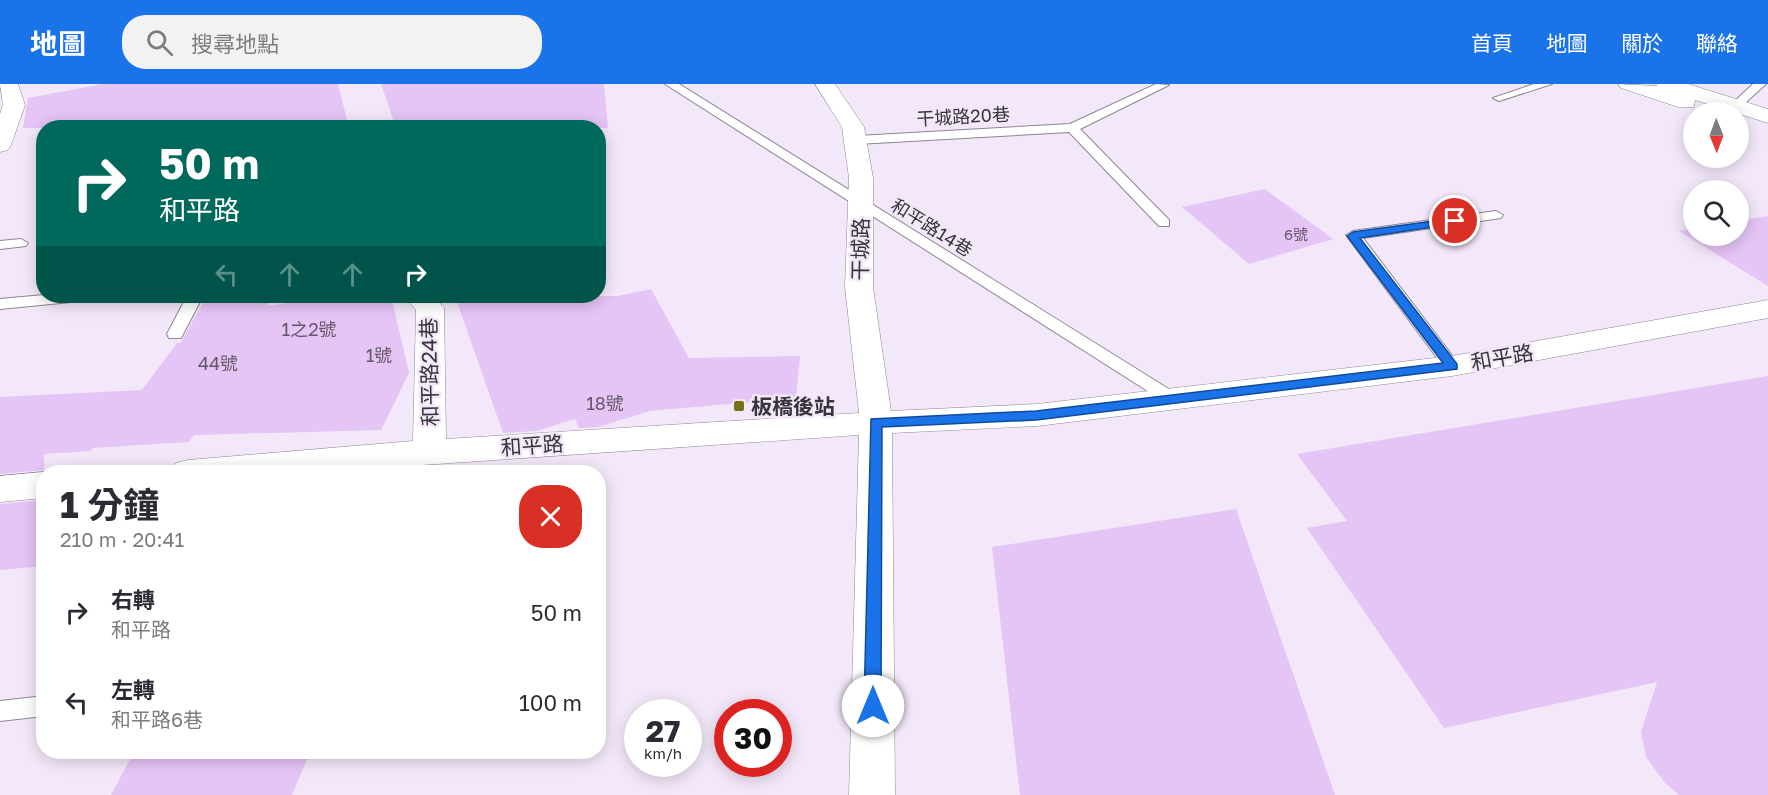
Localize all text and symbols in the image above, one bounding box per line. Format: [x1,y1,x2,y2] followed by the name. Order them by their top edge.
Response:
[122,15,542,69] search box
[143,26,176,59] icon: search
[30,27,86,60] text: 地圖
[191,30,279,57] text: 搜尋地點
[1471,30,1513,56] text: 首頁
[1546,30,1588,56] text: 地圖
[1621,30,1663,56] text: 關於
[1696,30,1738,56] text: 聯絡
[1683,102,1749,168] north arrow
[1683,102,1749,246] map controls
[916,103,1010,129] street label: 干城路20巷
[159,138,259,188] text: 50 m
[60,144,138,222] icon: right
[1683,180,1749,246] button: search
[887,193,977,261] street label: 和平路14巷
[159,194,240,226] text: 和平路
[1429,195,1480,246] pin
[1438,204,1471,237] icon: arrive
[846,217,874,281] street label: 干城路
[1284,225,1308,243] house number: 6號
[210,258,243,291] icon: left
[273,258,306,291] icon: ahead
[336,258,369,291] icon: ahead
[399,258,432,291] icon: right
[415,317,443,427] street label: 和平路24巷
[281,318,337,340] house number: 1之2號
[1469,339,1535,375] street label: 和平路
[366,344,392,366] house number: 1號
[198,352,238,374] house number: 44號
[586,392,624,414] house number: 18號
[751,393,835,419] place label: 板橋後站
[732,399,746,413] marker: 板橋後站
[500,430,564,460] street label: 和平路
[60,483,160,526] text: 1 分鐘
[519,485,582,548] button: close
[60,527,184,551] text: 210 m · 20:41
[111,586,155,613] text: 右轉
[60,596,93,629] icon: right
[531,599,582,626] text: 50 m
[111,617,171,641] text: 和平路
[841,674,905,738] position arrow
[111,676,155,703] text: 左轉
[60,686,93,719] icon: left
[519,689,582,716] text: 100 m
[714,699,792,777] speed limit sign: 30
[111,707,203,731] text: 和平路6巷
[646,713,680,749] text: 27
[644,744,682,762] text: km/h

